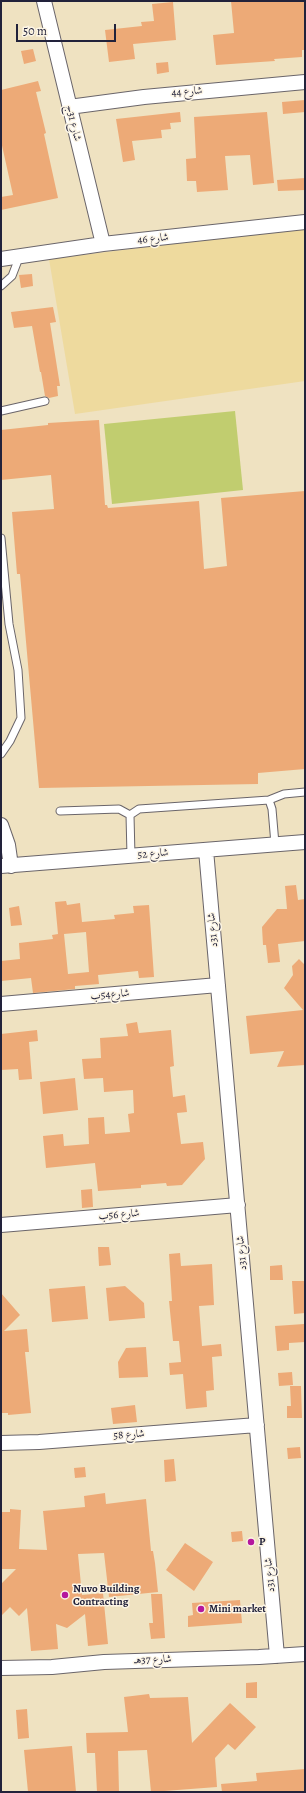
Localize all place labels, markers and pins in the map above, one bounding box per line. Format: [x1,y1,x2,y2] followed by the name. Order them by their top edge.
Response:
[259,1535,265,1549] place label: P
[246,1537,256,1547] marker: P
[73,1582,139,1608] place label: Nuvo Building Contracting
[60,1590,70,1600] marker: Nuvo Building Contracting
[209,1602,266,1616] place label: Mini market
[196,1604,206,1614] marker: Mini market

